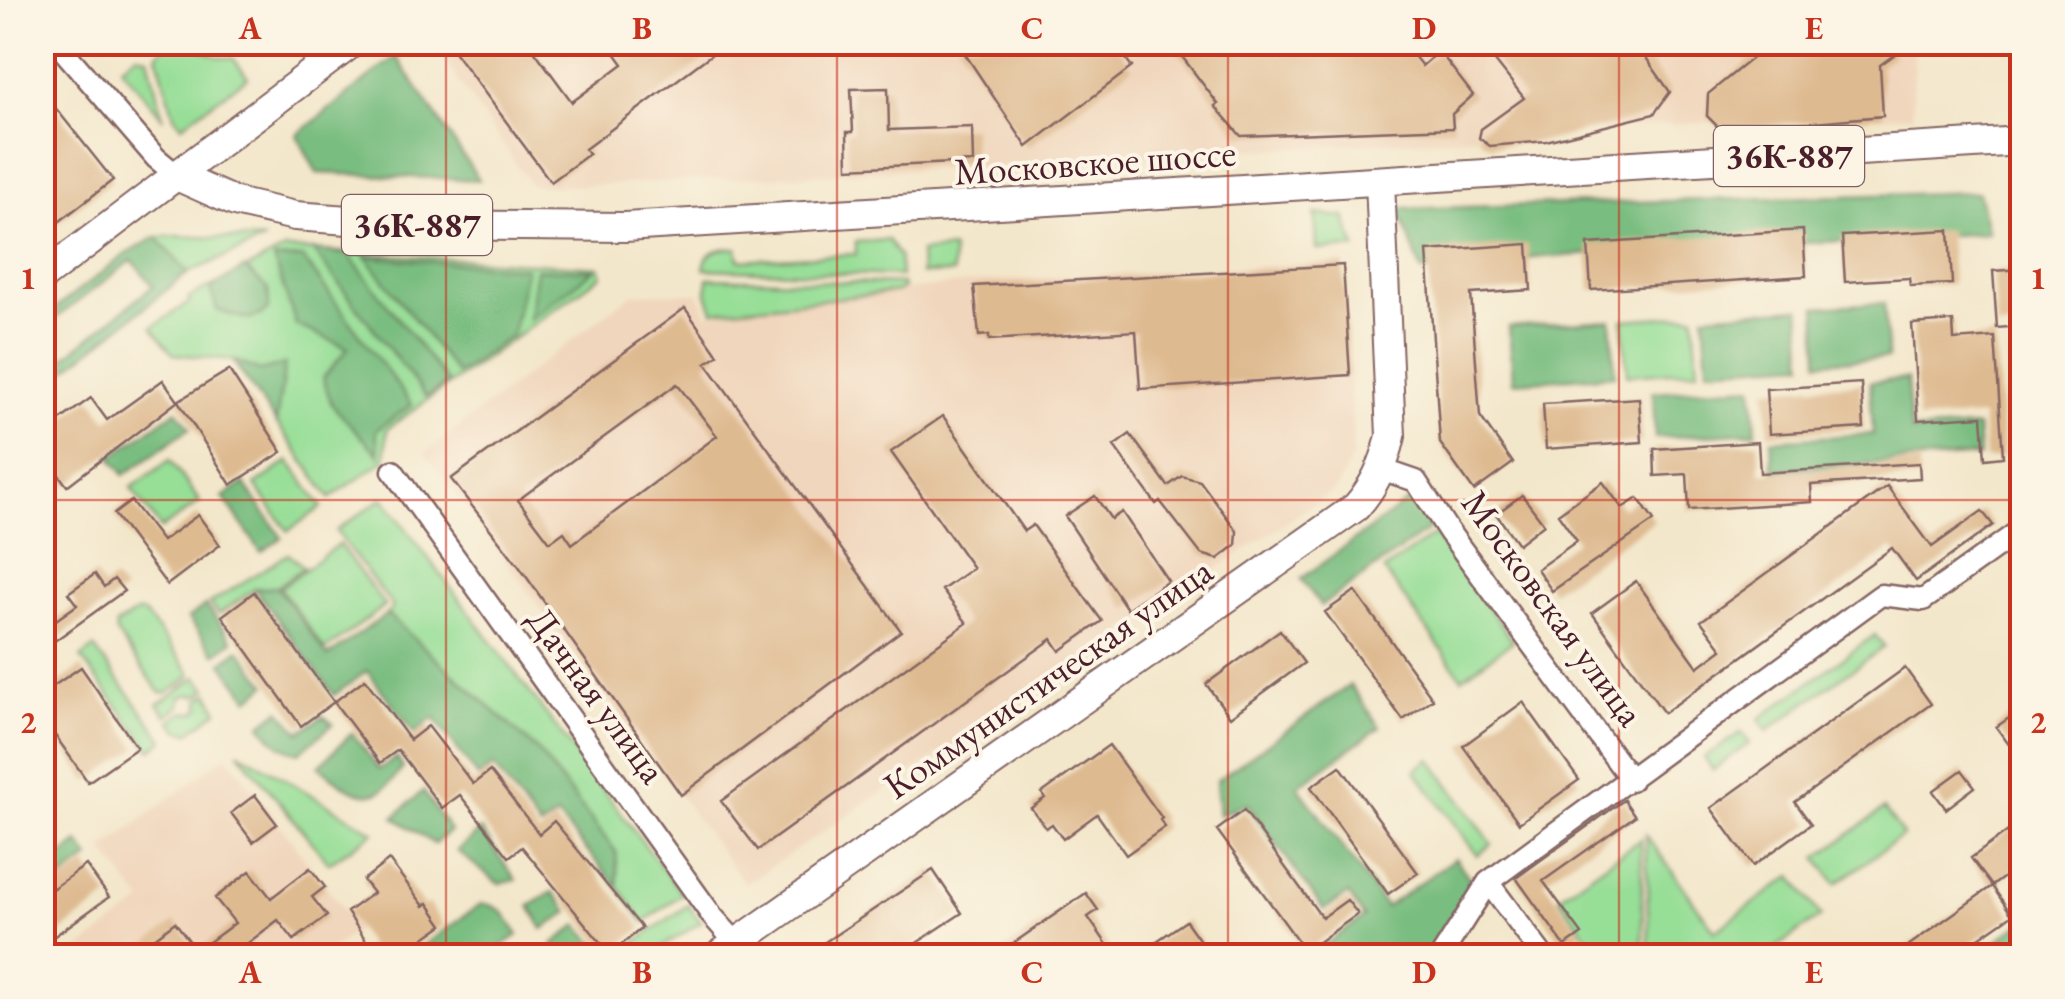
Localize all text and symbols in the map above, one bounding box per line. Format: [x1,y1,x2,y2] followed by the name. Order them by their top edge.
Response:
[237,7,262,49] text: A
[632,7,652,49] text: B
[1021,7,1043,49] text: C
[1412,7,1436,49] text: D
[1805,7,1823,49] text: E
[1714,126,1864,186] road number: 36К-887
[952,127,1238,196] street label: Московское шоссе
[342,195,492,255] road number: 36К-887
[20,257,36,299] text: 1
[2030,257,2046,299] text: 1
[1451,480,1656,736] street label: Московская улица
[874,545,1222,810] street label: Коммунистическая улица
[517,597,678,793] street label: Дачная улица
[20,701,37,743] text: 2
[2030,701,2047,743] text: 2
[237,951,262,993] text: A
[632,951,652,993] text: B
[1021,951,1043,993] text: C
[1412,951,1436,993] text: D
[1805,951,1823,993] text: E

